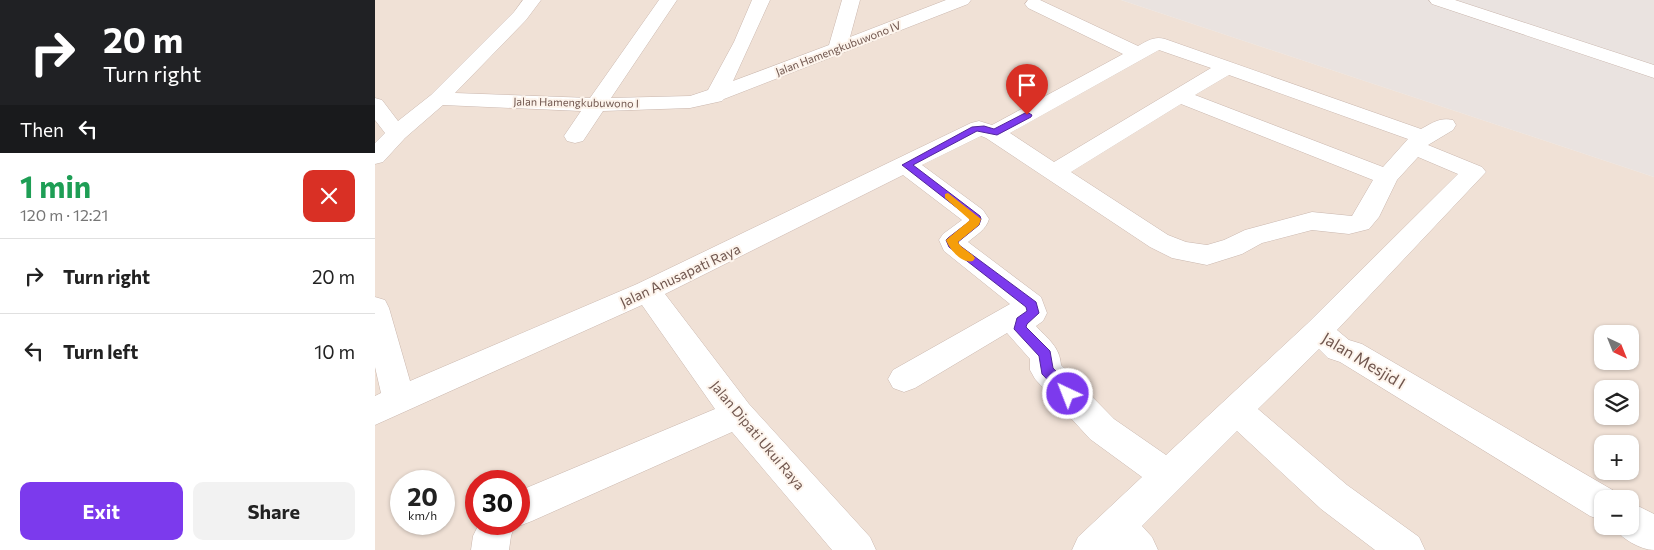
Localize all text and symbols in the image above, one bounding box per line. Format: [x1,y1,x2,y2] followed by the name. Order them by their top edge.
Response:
[103,17,183,60] text: 20 m
[774,18,903,79] street label: Jalan Hamengkubuwono IV
[20,20,85,85] icon: right
[103,60,201,87] text: Turn right
[1006,64,1048,115] pin
[1013,71,1041,99] icon: arrive
[513,94,639,111] street label: Jalan Hamengkubuwono I
[74,115,102,143] icon: left
[20,118,64,141] text: Then
[20,167,91,204] text: 1 min
[303,170,355,222] button: close
[20,205,108,224] text: 120 m · 12:21
[617,240,743,310] street label: Jalan Anusapati Raya
[20,262,48,290] icon: right
[63,265,150,288] text: Turn right
[312,265,355,288] text: 20 m
[1594,325,1639,370] north arrow
[1594,325,1639,535] map controls
[1319,328,1409,392] street label: Jalan Mesjid I
[20,337,48,365] icon: left
[63,340,138,363] text: Turn left
[314,340,355,363] text: 10 m
[1041,367,1093,419] position arrow
[707,377,809,493] street label: Jalan Dipati Ukui Raya
[1594,380,1639,425] button: layers
[1594,435,1639,480] button: +
[465,470,530,535] speed limit sign: 30
[407,481,438,511] text: 20
[20,482,183,540] button: Exit
[193,482,355,540] button: Share
[1594,490,1639,535] button: −
[408,508,437,522] text: km/h

